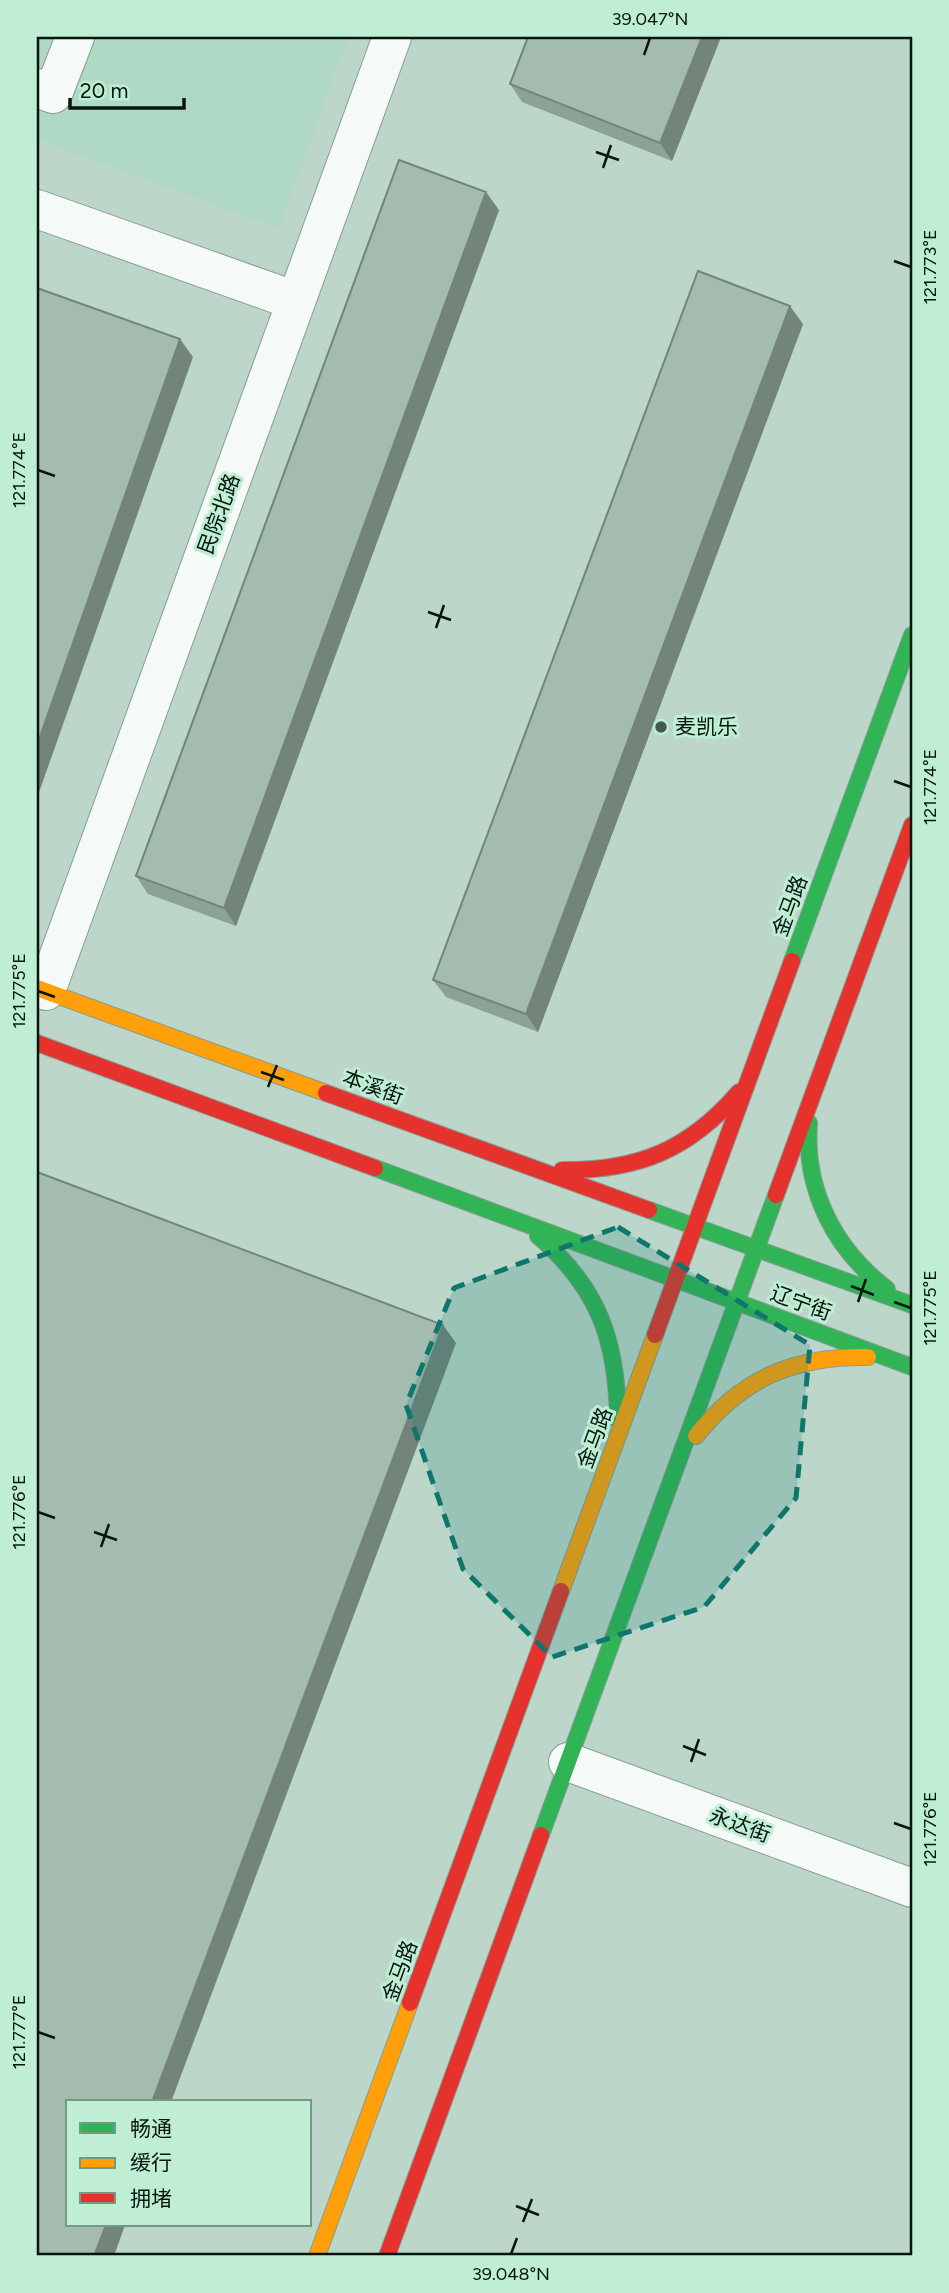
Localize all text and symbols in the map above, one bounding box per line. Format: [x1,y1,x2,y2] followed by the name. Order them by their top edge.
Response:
[612,8,688,30] text: 39.047°N
[70,66,184,110] scale bar
[80,78,128,103] text: 20 m
[919,229,941,305] text: 121.773°E
[8,432,30,508] text: 121.774°E
[192,470,245,558] street label: 民院北路
[675,714,738,739] place label: 麦凯乐
[653,719,669,735] marker: 麦凯乐
[919,749,941,825] text: 121.774°E
[767,872,812,940] street label: 金马路
[8,953,30,1029] text: 121.775°E
[339,1064,407,1109] street label: 本溪街
[919,1270,941,1346] text: 121.775°E
[767,1280,835,1325] street label: 辽宁街
[572,1404,617,1472] street label: 金马路
[8,1474,30,1550] text: 121.776°E
[919,1791,941,1867] text: 121.776°E
[706,1802,774,1847] street label: 永达街
[377,1937,422,2005] street label: 金马路
[8,1995,30,2069] text: 121.777°E
[66,2100,312,2226] legend
[130,2116,172,2141] text: 畅通
[130,2150,172,2175] text: 缓行
[130,2186,172,2211] text: 拥堵
[472,2263,550,2285] text: 39.048°N

